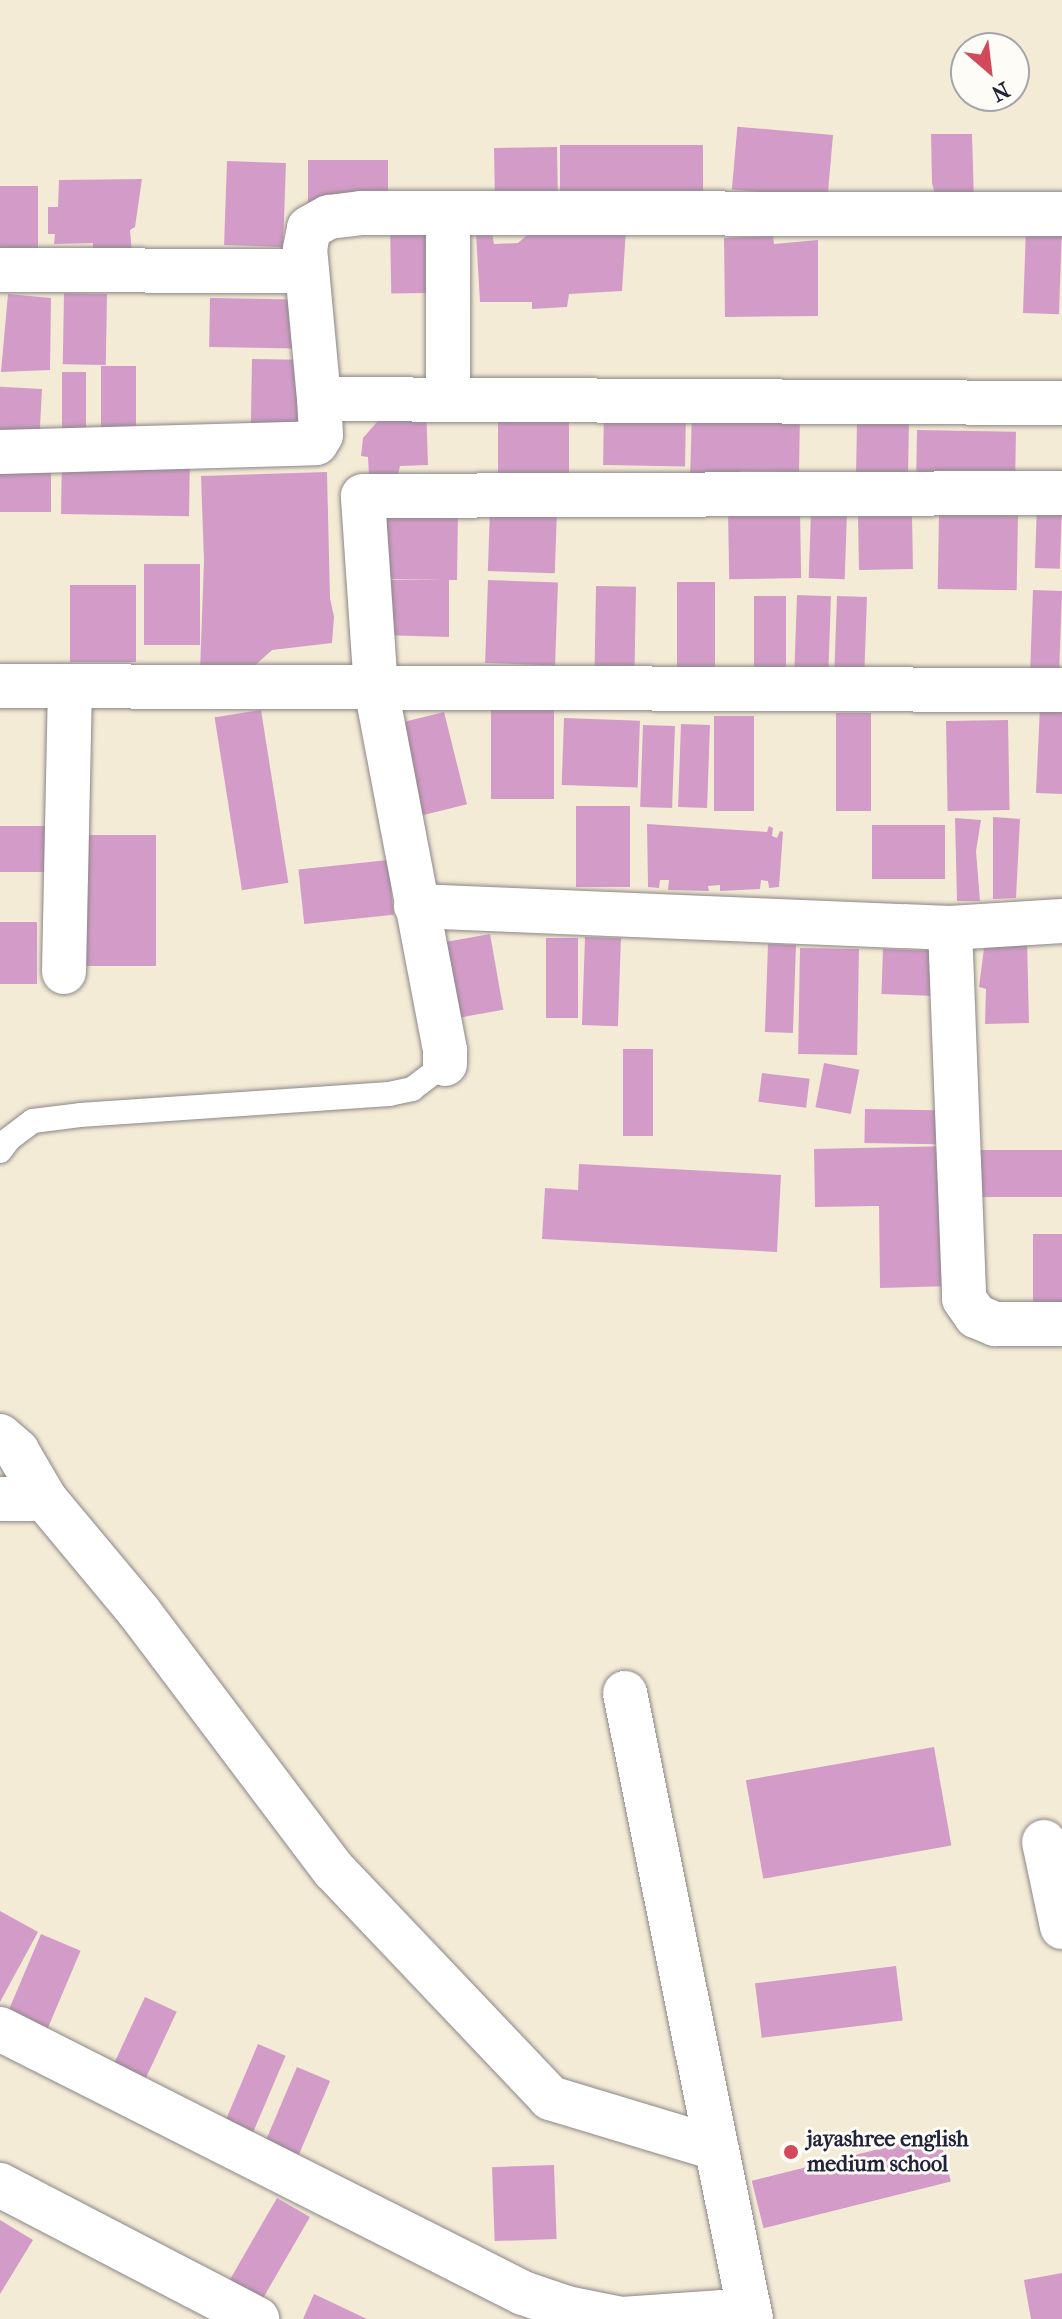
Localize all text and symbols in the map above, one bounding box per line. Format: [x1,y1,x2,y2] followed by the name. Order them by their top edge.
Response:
[950,32,1030,112] north arrow
[987,76,1014,107] text: N
[807,2126,969,2178] place label: jayashree english medium school
[782,2143,800,2161] marker: jayashree english medium school

